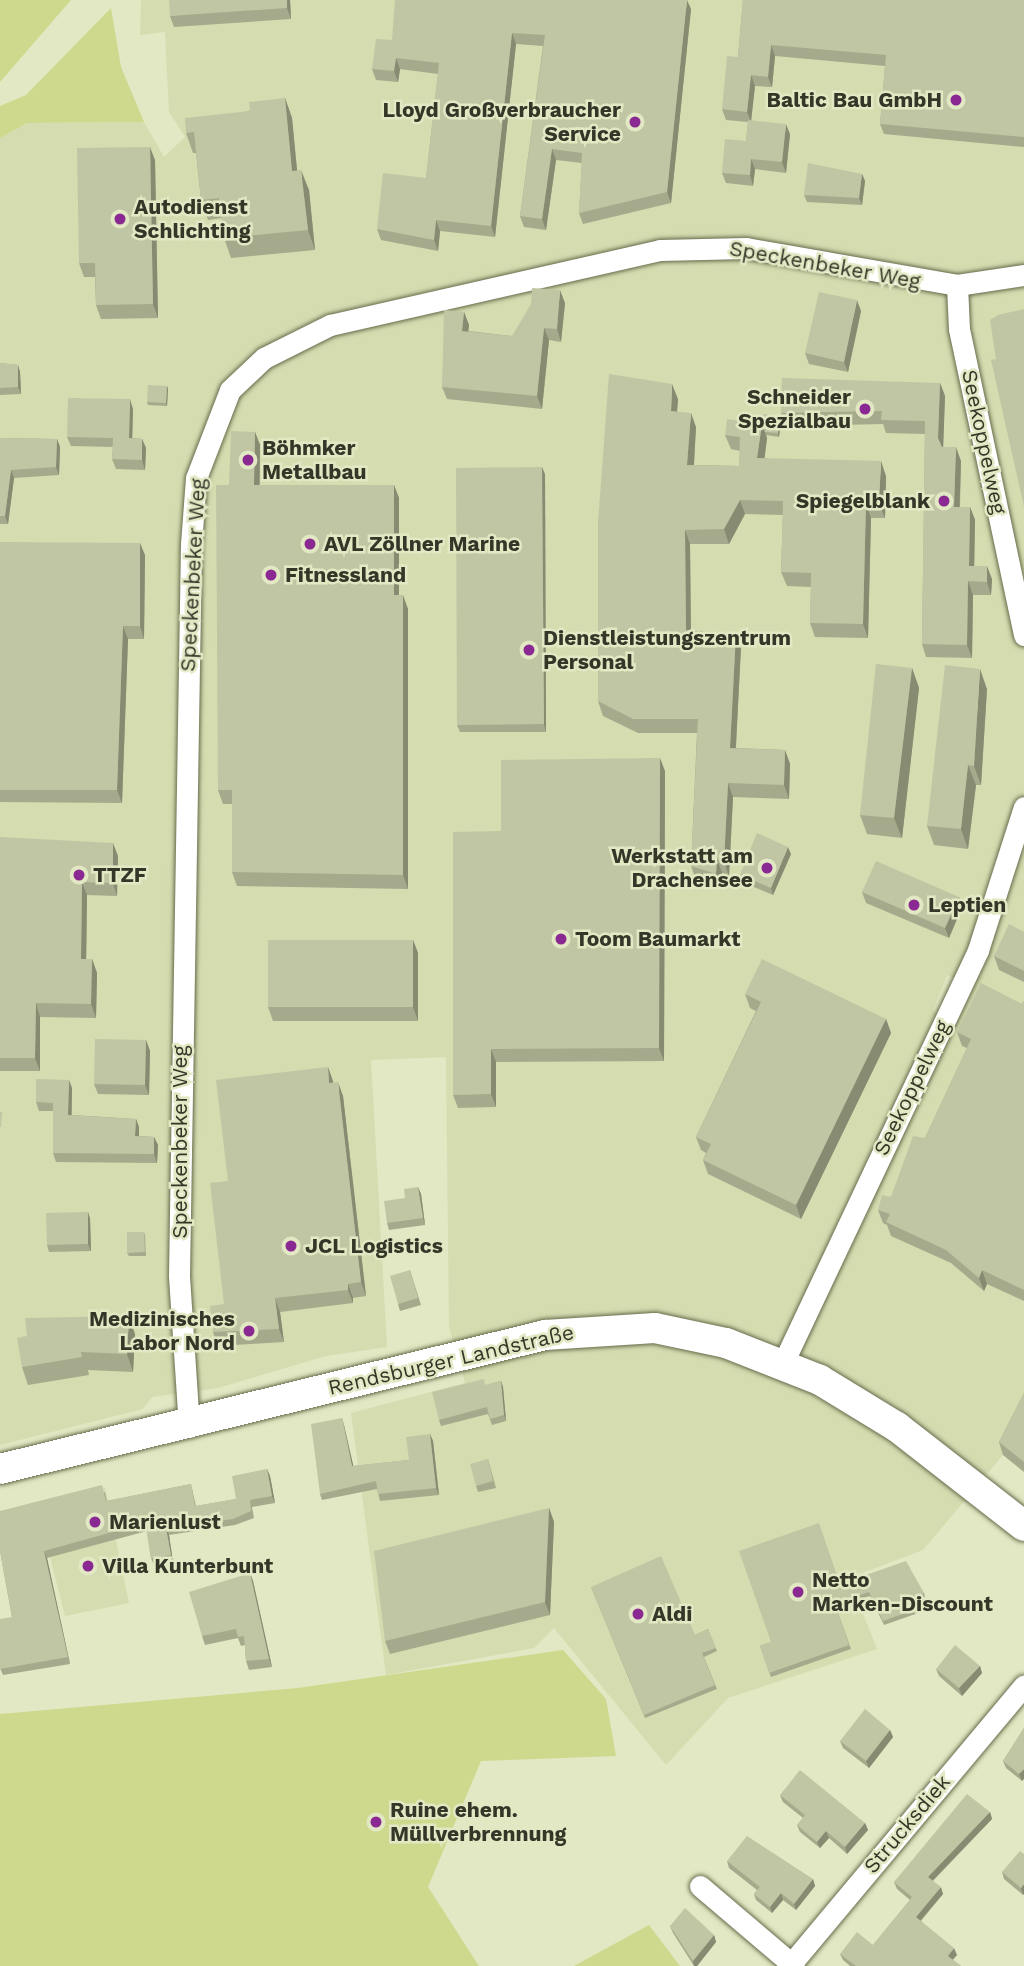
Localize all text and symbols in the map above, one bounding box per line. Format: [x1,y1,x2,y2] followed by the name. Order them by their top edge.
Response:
[767,87,942,113] place label: Baltic Bau GmbH
[948,92,964,108] marker: Baltic Bau GmbH
[382,97,621,147] place label: Lloyd Großverbraucher Service
[627,114,643,130] marker: Lloyd Großverbraucher Service
[134,194,250,244] place label: Autodienst Schlichting
[112,211,128,227] marker: Autodienst Schlichting
[727,236,923,294] street label: Speckenbeker Weg
[956,368,1012,516] street label: Seekoppelweg
[738,384,851,434] place label: Schneider Spezialbau
[857,401,873,417] marker: Schneider Spezialbau
[262,435,367,485] place label: Böhmker Metallbau
[240,452,256,468] marker: Böhmker Metallbau
[175,477,211,673] street label: Speckenbeker Weg
[796,488,930,514] place label: Spiegelblank
[936,493,952,509] marker: Spiegelblank
[324,531,521,557] place label: AVL Zöllner Marine
[302,536,318,552] marker: AVL Zöllner Marine
[285,562,406,588] place label: Fitnessland
[263,567,279,583] marker: Fitnessland
[543,625,791,675] place label: Dienstleistungszentrum Personal
[521,642,537,658] marker: Dienstleistungszentrum Personal
[611,843,753,893] place label: Werkstatt am Drachensee
[759,860,775,876] marker: Werkstatt am Drachensee
[93,862,147,888] place label: TTZF
[71,867,87,883] marker: TTZF
[928,892,1006,918] place label: Leptien
[906,897,922,913] marker: Leptien
[575,926,740,952] place label: Toom Baumarkt
[553,931,569,947] marker: Toom Baumarkt
[868,1016,956,1160] street label: Seekoppelweg
[167,1045,193,1239] street label: Speckenbeker Weg
[305,1233,443,1259] place label: JCL Logistics
[283,1238,299,1254] marker: JCL Logistics
[89,1306,235,1356] place label: Medizinisches Labor Nord
[325,1319,577,1401] street label: Rendsburger Landstraße
[241,1323,257,1339] marker: Medizinisches Labor Nord
[109,1509,221,1535] place label: Marienlust
[87,1514,103,1530] marker: Marienlust
[102,1553,273,1579] place label: Villa Kunterbunt
[80,1558,96,1574] marker: Villa Kunterbunt
[812,1567,993,1617] place label: Netto Marken-Discount
[790,1584,806,1600] marker: Netto Marken-Discount
[652,1601,692,1627] place label: Aldi
[630,1606,646,1622] marker: Aldi
[858,1770,956,1878] street label: Strucksdiek
[390,1797,566,1847] place label: Ruine ehem. Müllverbrennung
[368,1814,384,1830] marker: Ruine ehem. Müllverbrennung

